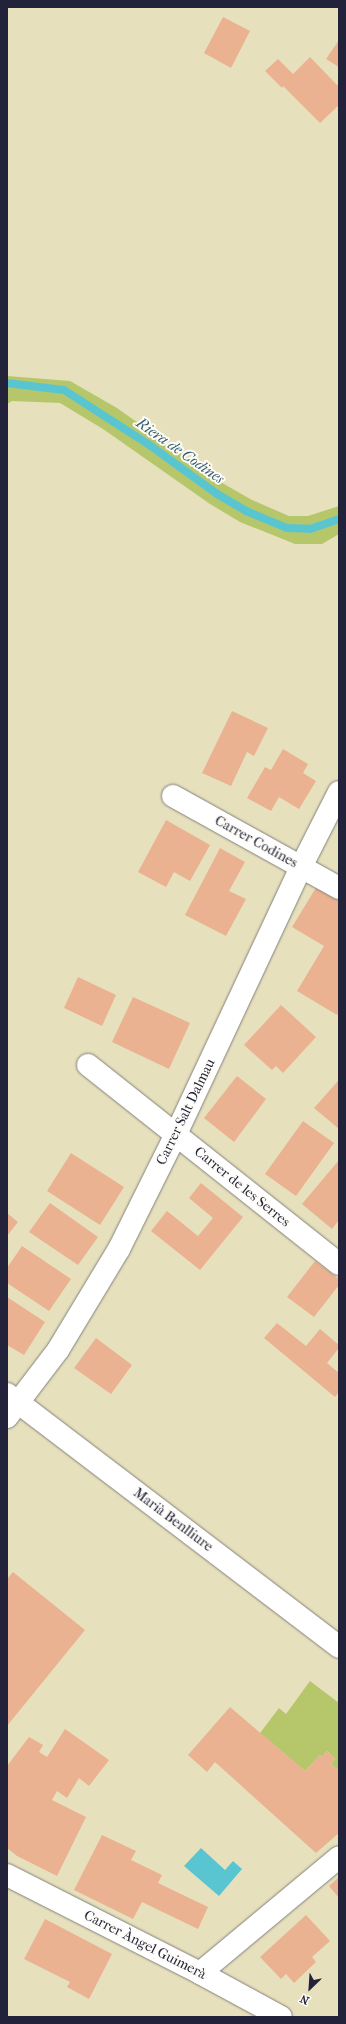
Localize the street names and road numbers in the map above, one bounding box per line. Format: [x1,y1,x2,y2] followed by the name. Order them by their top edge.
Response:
[212,812,300,872] street label: Carrer Codines
[153,1056,219,1168] street label: Carrer Salt Dalmau
[191,1143,293,1231] street label: Carrer de les Serres
[130,1485,216,1555] street label: Marià Benlliure
[81,1907,209,1983] street label: Carrer Àngel Guimerà

